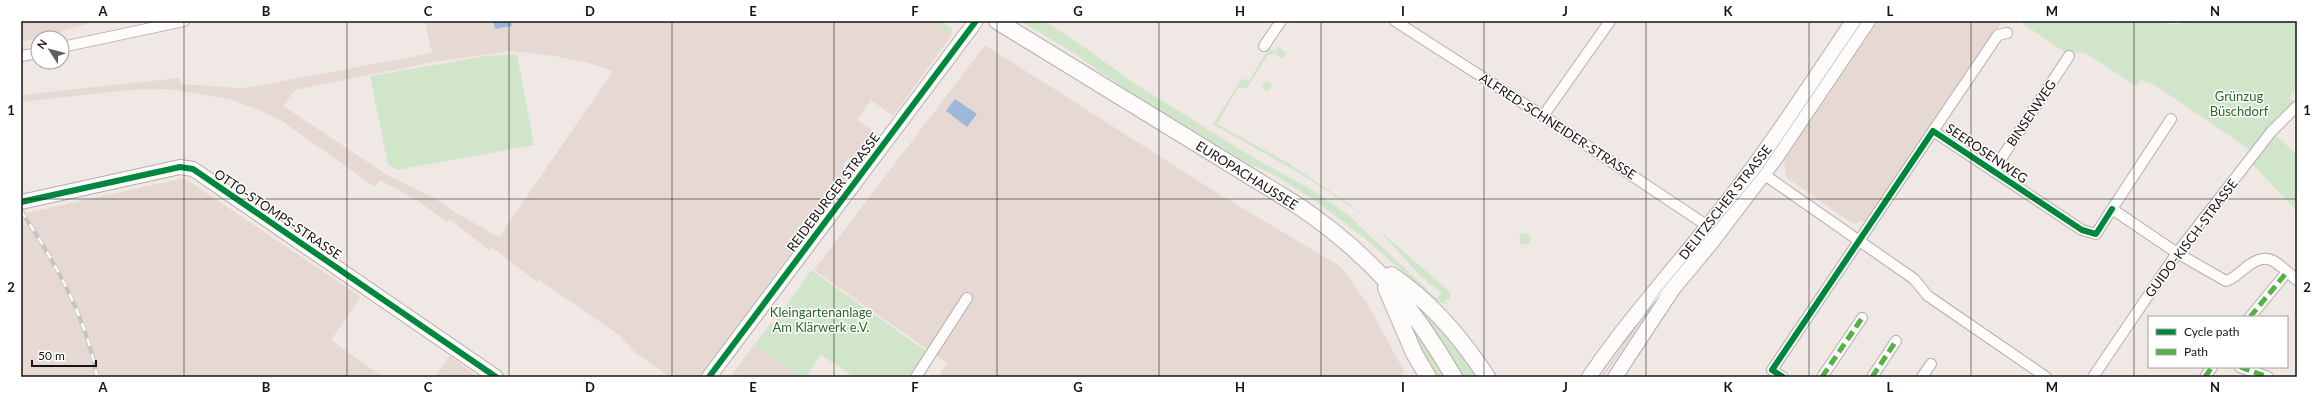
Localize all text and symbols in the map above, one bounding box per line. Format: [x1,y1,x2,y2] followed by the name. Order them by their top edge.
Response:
[97,3,108,19] text: A
[262,3,271,19] text: B
[424,3,433,19] text: C
[585,3,595,19] text: D
[749,3,757,19] text: E
[911,3,919,19] text: F
[1073,3,1083,19] text: G
[1235,3,1245,19] text: H
[1401,3,1405,19] text: I
[1562,3,1568,19] text: J
[1724,3,1734,19] text: K
[1887,3,1894,19] text: L
[2046,3,2058,19] text: M
[2210,3,2220,19] text: N
[30,30,70,70] north arrow
[34,37,49,51] text: N
[1477,69,1639,183] street label: ALFRED-SCHNEIDER-STRASSE
[2003,77,2059,149] street label: BINSENWEG
[2210,88,2269,119] park label: Grünzug Büschdorf
[7,102,15,118] text: 1
[2303,102,2311,118] text: 1
[1943,120,2031,186] street label: SEEROSENWEG
[783,129,883,255] street label: REIDEBURGER STRASSE
[1193,137,1301,213] street label: EUROPACHAUSSEE
[1675,141,1775,263] street label: DELITZSCHER STRASSE
[211,165,345,263] street label: OTTO-STOMPS-STRASSE
[2141,176,2241,300] street label: GUIDO-KISCH-STRASSE
[7,279,15,295] text: 2
[2303,279,2311,295] text: 2
[770,304,872,335] park label: Kleingartenanlage Am Klärwerk e.V.
[2148,316,2288,368] legend
[2184,324,2239,339] text: Cycle path
[32,342,96,368] scale bar
[2184,344,2208,359] text: Path
[38,348,65,363] text: 50 m
[97,379,108,395] text: A
[262,379,271,395] text: B
[424,379,433,395] text: C
[585,379,595,395] text: D
[749,379,757,395] text: E
[911,379,919,395] text: F
[1073,379,1083,395] text: G
[1235,379,1245,395] text: H
[1401,379,1405,395] text: I
[1562,379,1568,395] text: J
[1724,379,1734,395] text: K
[1887,379,1894,395] text: L
[2046,379,2058,395] text: M
[2210,379,2220,395] text: N

